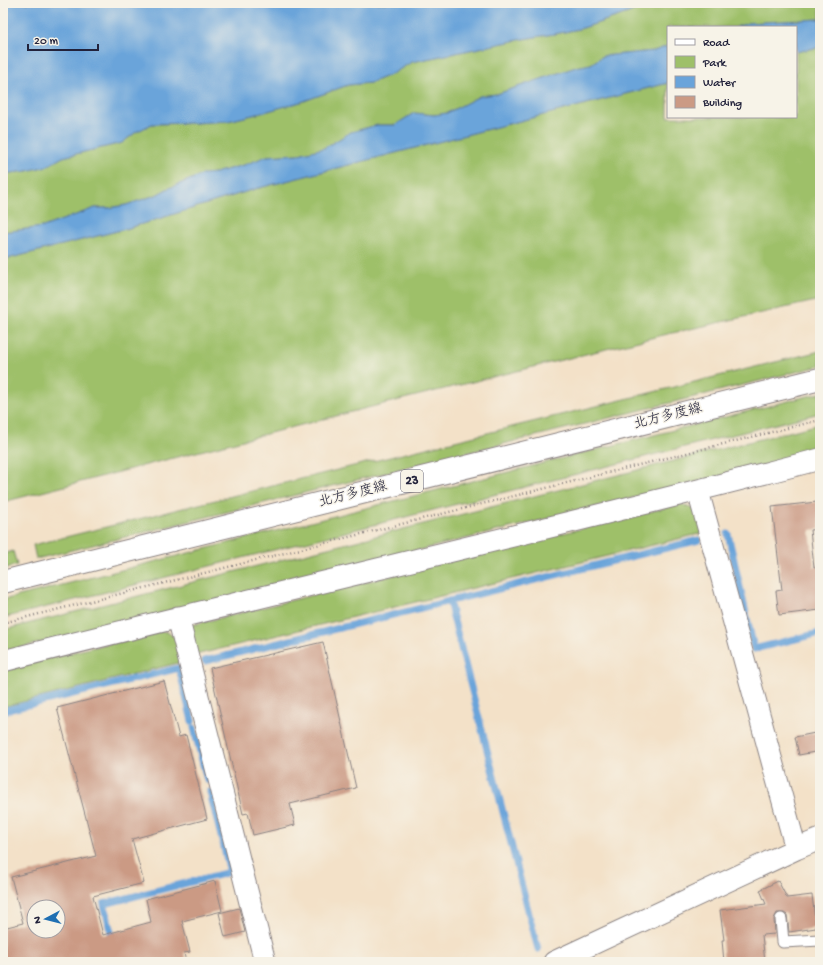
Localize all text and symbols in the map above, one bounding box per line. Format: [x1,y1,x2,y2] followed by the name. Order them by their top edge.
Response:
[28,26,98,52] scale bar
[667,26,797,118] legend
[34,35,59,49] text: 20 m
[703,37,730,51] text: Road
[702,57,728,71] text: Park
[703,77,737,91] text: Water
[702,97,742,111] text: Building
[632,400,704,434] street label: 北方多度線
[401,470,423,492] road number: 23
[317,478,389,512] street label: 北方多度線
[26,899,66,939] north arrow
[32,916,44,924] text: N

